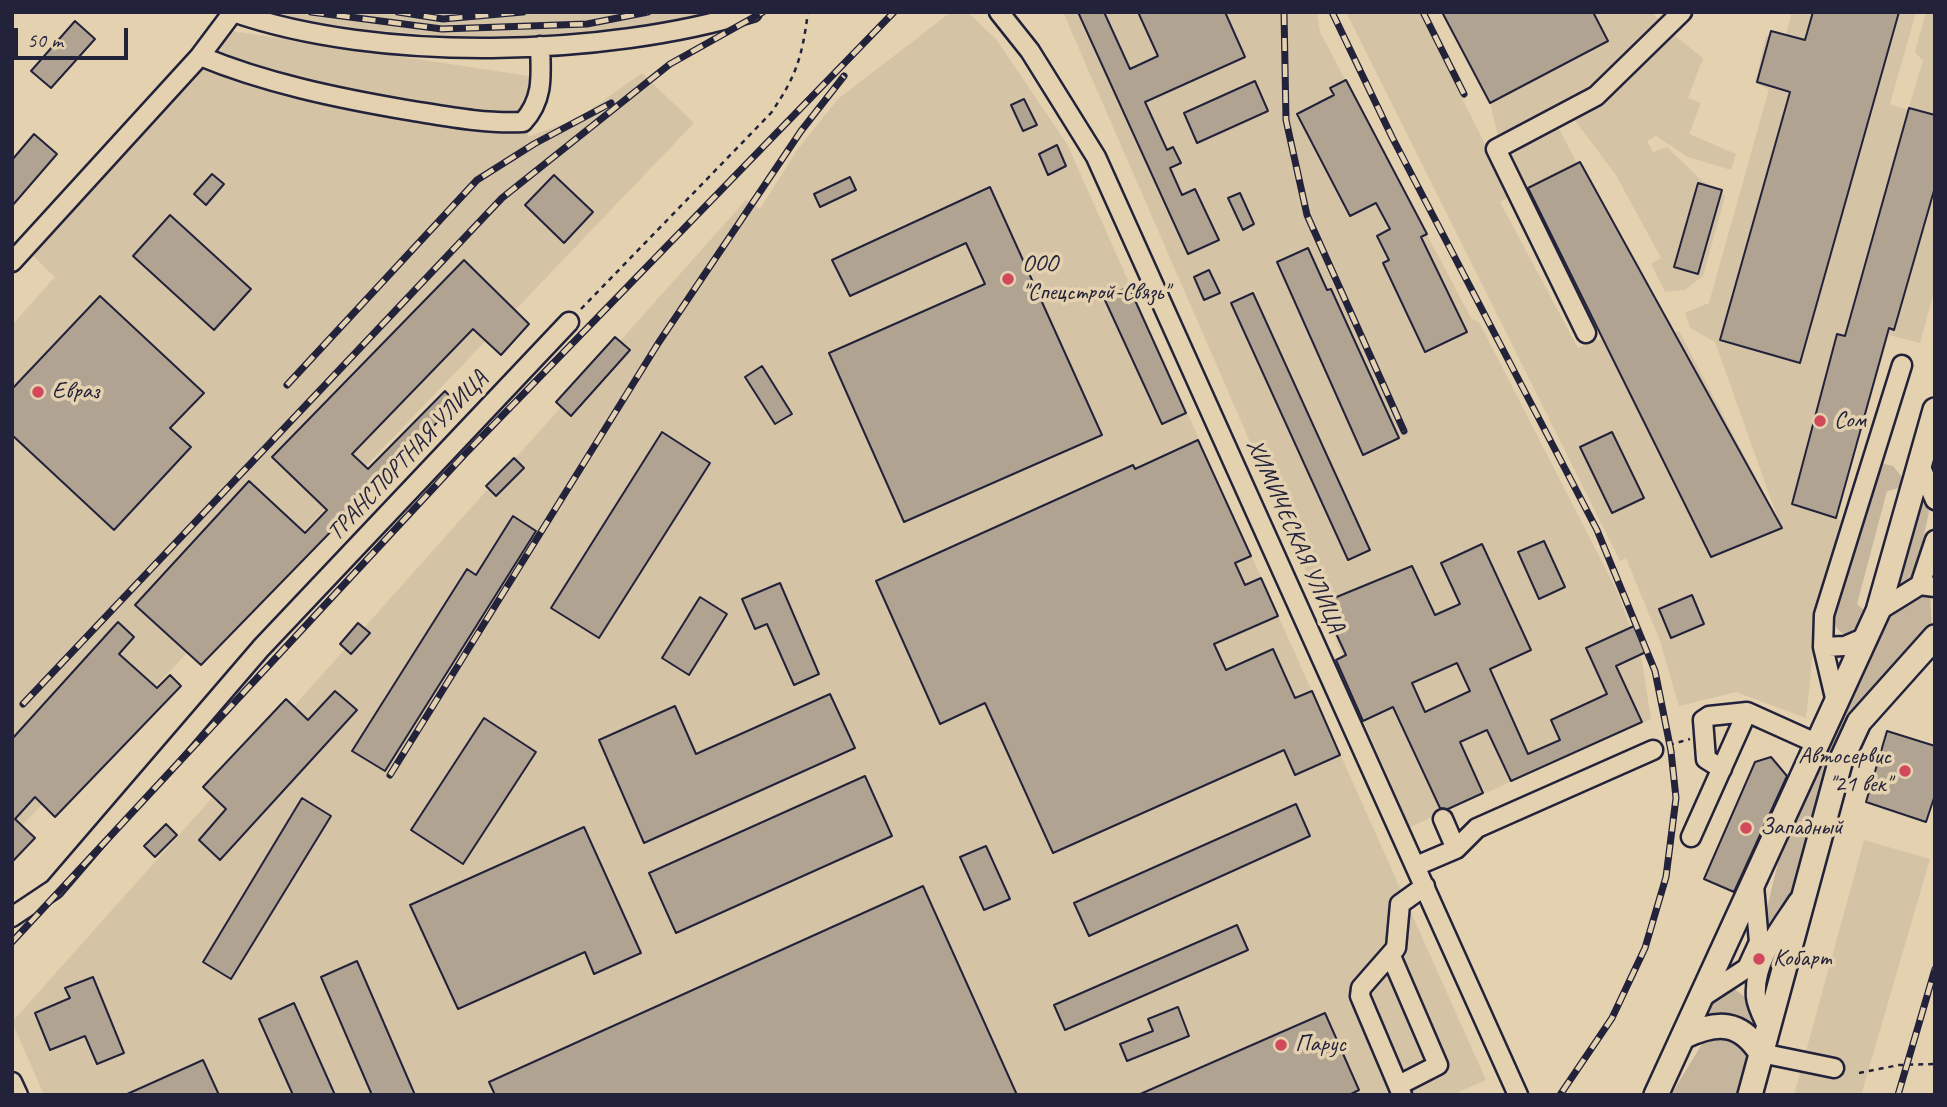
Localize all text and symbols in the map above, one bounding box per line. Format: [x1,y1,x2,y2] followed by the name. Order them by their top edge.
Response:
[18,14,131,58] scale bar
[27,27,63,53] text: 50 m
[1022,251,1169,307] place label: ООО "Спецстрой-Связь"
[1000,271,1016,287] marker: ООО "Спецстрой-Связь"
[322,365,494,547] street label: ТРАНСПОРТНАЯ УЛИЦА
[52,378,99,406] place label: Евраз
[30,384,46,400] marker: Евраз
[1834,407,1866,435] place label: Сом
[1812,413,1828,429] marker: Сом
[1239,435,1351,637] street label: ХИМИЧЕСКАЯ УЛИЦА
[1798,743,1891,799] place label: Автосервис "21 век"
[1897,763,1913,779] marker: Автосервис "21 век"
[1760,814,1843,842] place label: Западный
[1738,820,1754,836] marker: Западный
[1773,945,1832,973] place label: Кобарт
[1751,951,1767,967] marker: Кобарт
[1295,1031,1346,1059] place label: Парус
[1273,1037,1289,1053] marker: Парус

